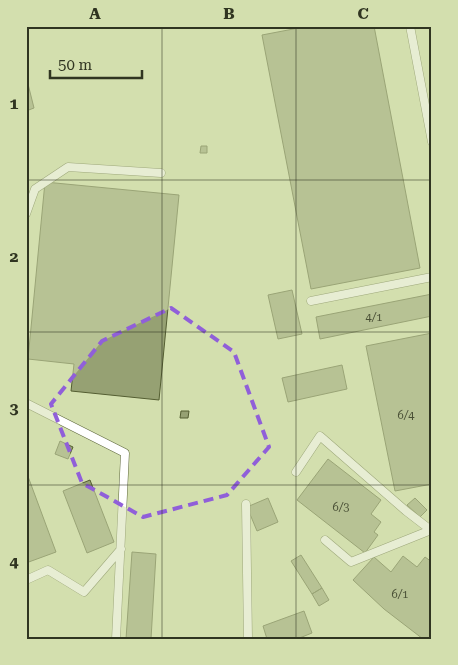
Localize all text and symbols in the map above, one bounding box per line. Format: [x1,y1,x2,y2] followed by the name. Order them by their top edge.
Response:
[89,4,101,23] text: A
[223,4,235,23] text: B
[357,4,369,23] text: C
[50,48,142,80] scale bar
[58,56,93,74] text: 50 m
[10,94,19,113] text: 1
[10,247,19,266] text: 2
[366,311,382,324] house number: 4/1
[10,399,19,418] text: 3
[398,409,415,422] house number: 6/4
[333,501,349,514] house number: 6/3
[10,552,19,571] text: 4
[392,588,408,601] house number: 6/1

